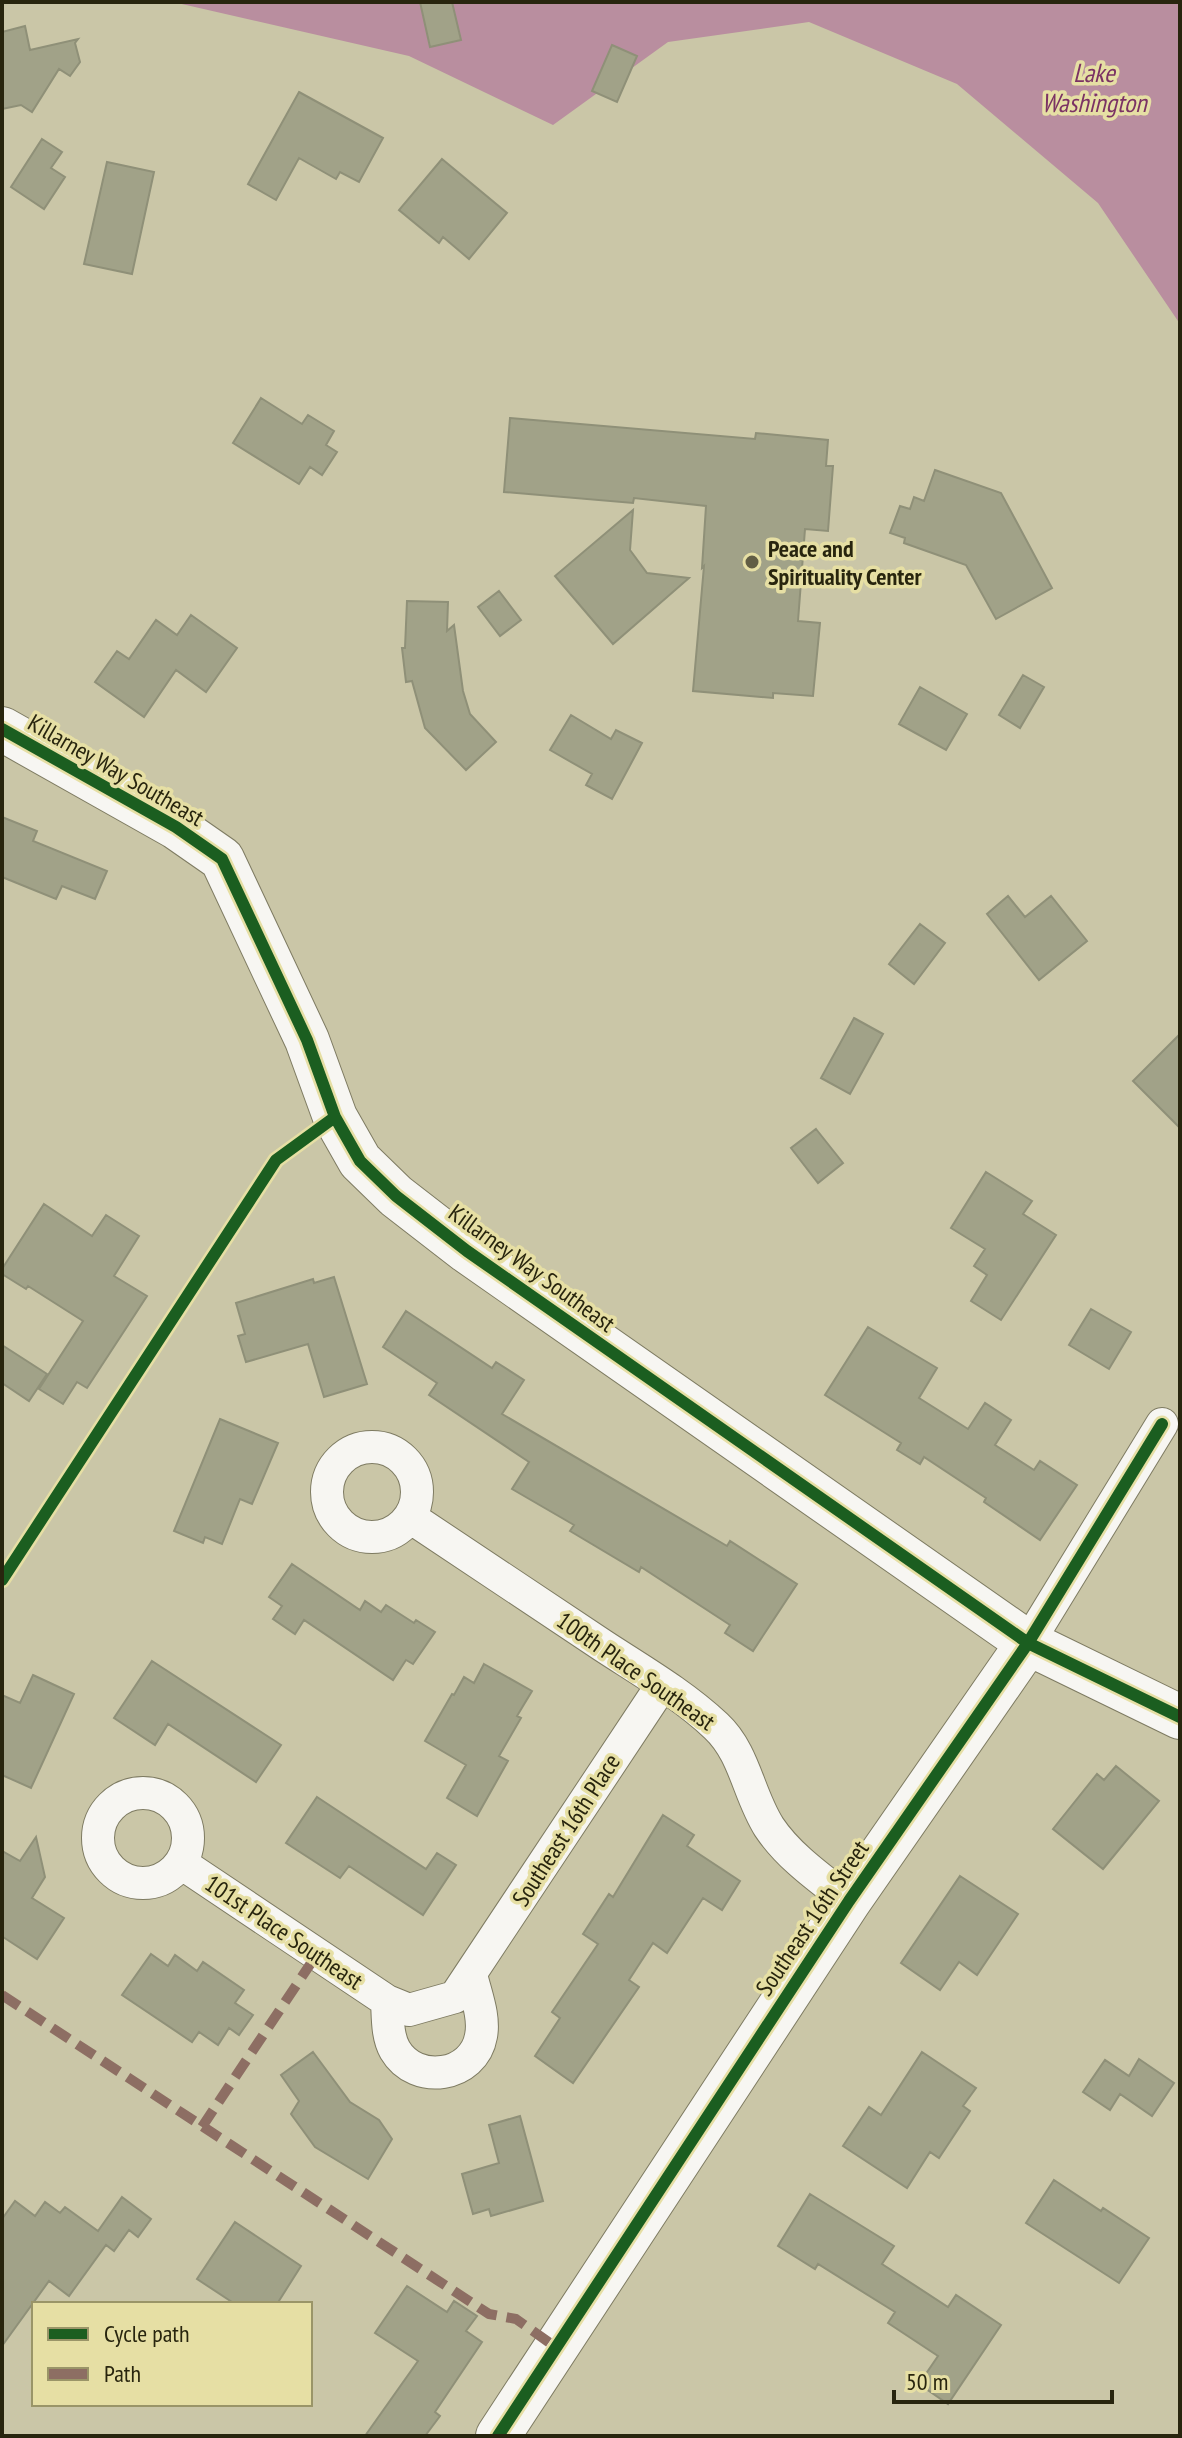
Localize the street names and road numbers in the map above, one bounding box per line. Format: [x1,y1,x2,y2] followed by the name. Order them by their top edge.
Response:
[22,707,210,833] street label: Killarney Way Southeast
[443,1197,622,1339] street label: Killarney Way Southeast
[551,1605,721,1737] street label: 100th Place Southeast
[505,1748,627,1912] street label: Southeast 16th Place
[749,1834,876,2002] street label: Southeast 16th Street
[199,1868,369,1996] street label: 101st Place Southeast

